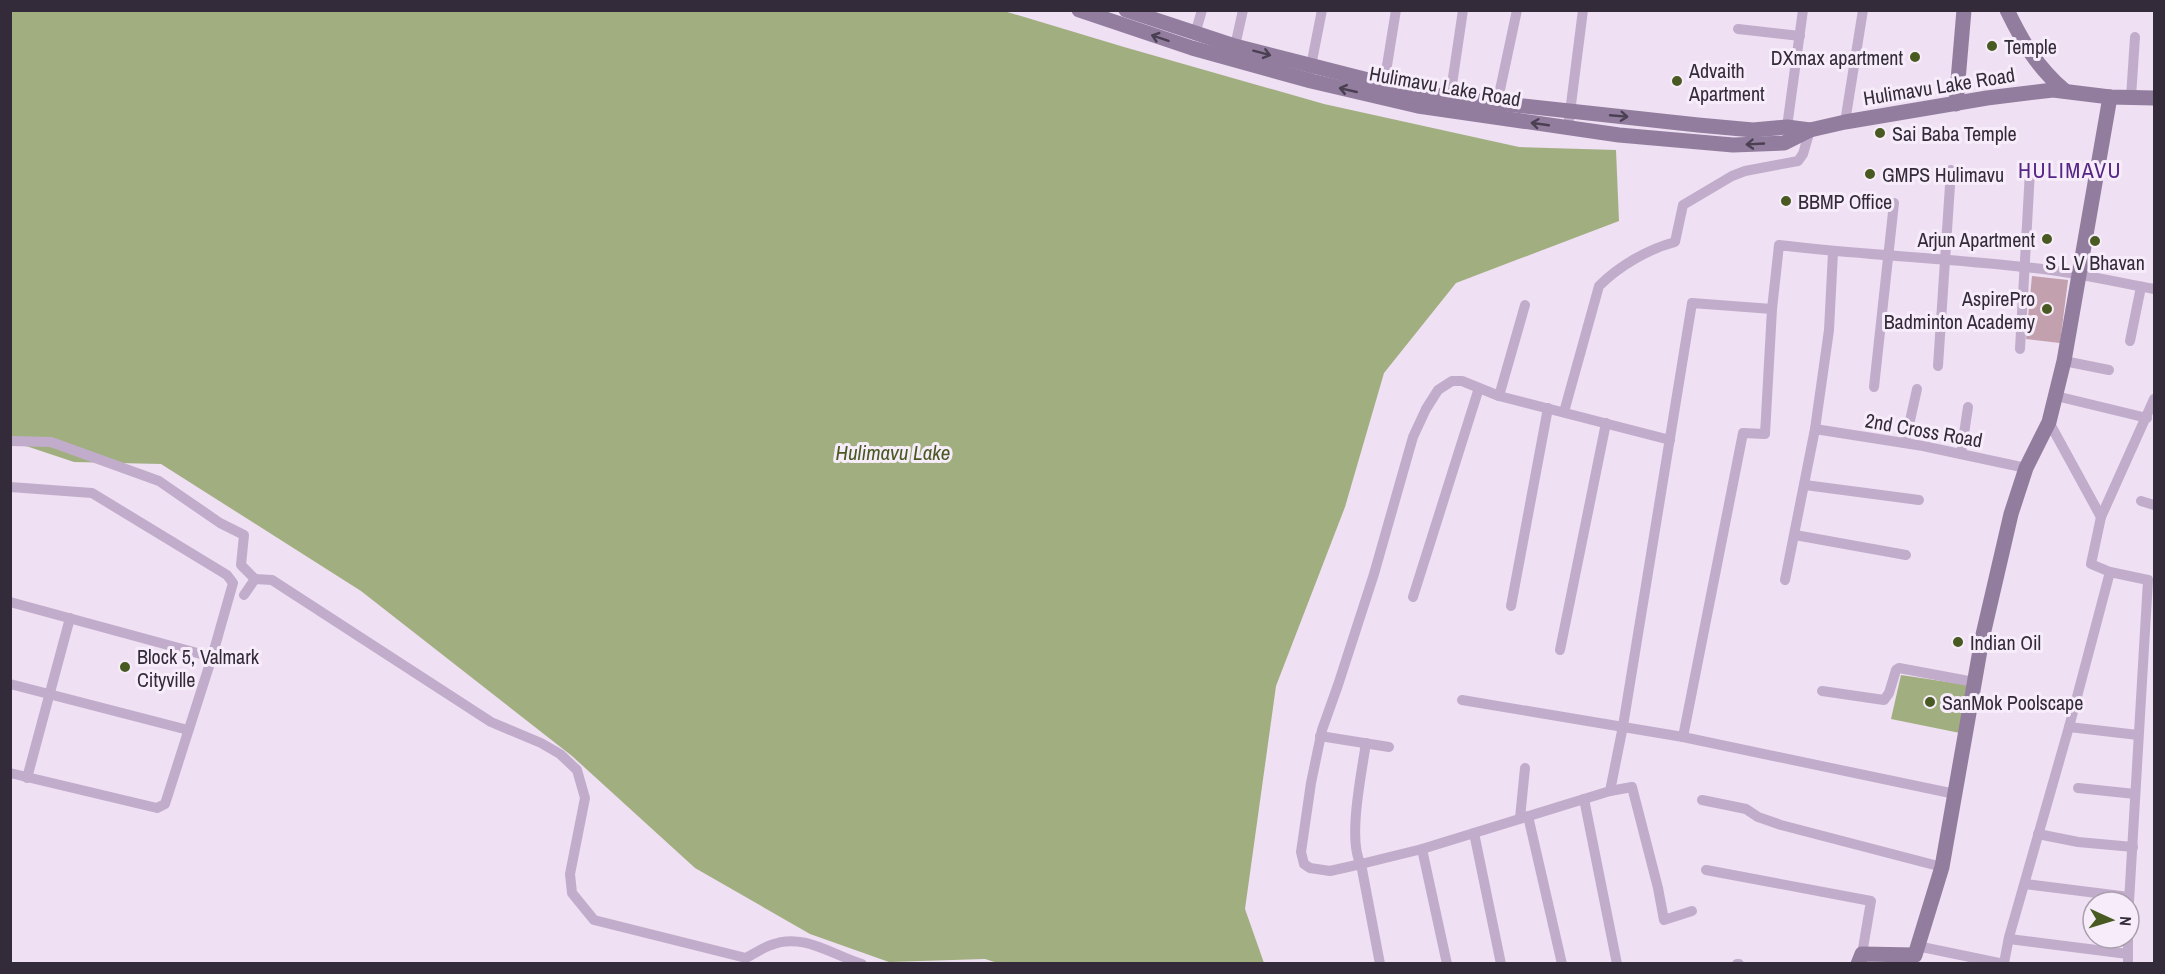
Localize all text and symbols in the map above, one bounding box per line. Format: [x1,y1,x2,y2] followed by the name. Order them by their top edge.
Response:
[1151,31,1170,42] one-way arrow
[2004,33,2057,60] place label: Temple
[1985,39,1999,53] marker: Temple
[1771,44,1903,71] place label: DXmax apartment
[1252,48,1271,60] one-way arrow
[1908,50,1922,64] marker: DXmax apartment
[1688,57,1765,107] place label: Advaith Apartment
[1367,59,1523,113] street label: Hulimavu Lake Road
[1861,61,2017,111] street label: Hulimavu Lake Road
[1670,74,1684,88] marker: Advaith Apartment
[1339,83,1358,95] one-way arrow
[1609,110,1628,121] one-way arrow
[1531,118,1550,129] one-way arrow
[1892,120,2017,147] place label: Sai Baba Temple
[1873,126,1887,140] marker: Sai Baba Temple
[1745,138,1765,149] one-way arrow
[2018,155,2122,185] district label: HULIMAVU
[1882,161,2004,188] place label: GMPS Hulimavu
[1863,167,1877,181] marker: GMPS Hulimavu
[1798,188,1892,215] place label: BBMP Office
[1779,194,1793,208] marker: BBMP Office
[1916,226,2035,253] place label: Arjun Apartment
[2040,232,2054,246] marker: Arjun Apartment
[2088,234,2102,248] marker: S L V Bhavan
[2045,249,2145,276] place label: S L V Bhavan
[1884,285,2036,335] place label: AspirePro Badminton Academy
[2040,302,2054,316] marker: AspirePro Badminton Academy
[1863,406,1985,454] street label: 2nd Cross Road
[836,438,950,467] water label: Hulimavu Lake
[1970,629,2041,656] place label: Indian Oil
[1951,635,1965,649] marker: Indian Oil
[137,643,260,693] place label: Block 5, Valmark Cityville
[118,660,132,674] marker: Block 5, Valmark Cityville
[1942,689,2083,716] place label: SanMok Poolscape
[1923,695,1937,709] marker: SanMok Poolscape
[2081,890,2141,950] north arrow
[2115,916,2137,927] text: N

